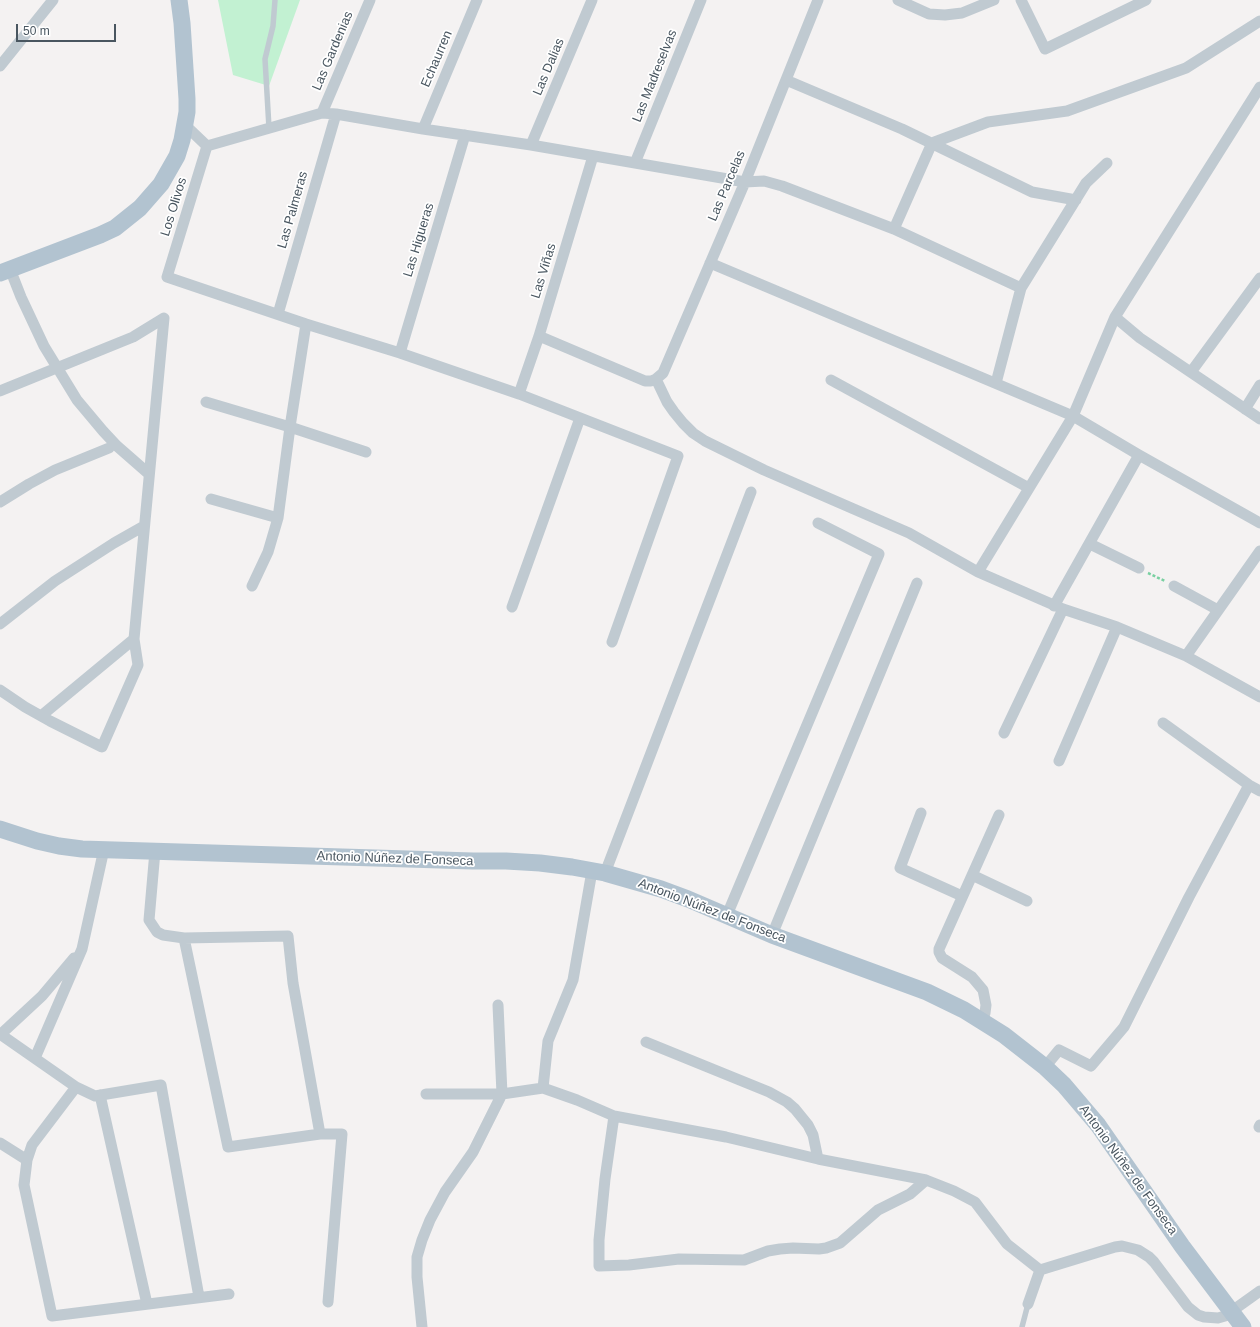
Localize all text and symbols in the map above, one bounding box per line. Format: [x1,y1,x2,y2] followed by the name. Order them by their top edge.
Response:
[309,9,357,93] street label: Las Gardenias
[18,16,118,42] scale bar
[23,24,50,38] text: 50 m
[418,28,456,90] street label: Echaurren
[629,28,681,124] street label: Las Madreselvas
[530,36,568,98] street label: Las Dalias
[705,148,749,224] street label: Las Parcelas
[275,170,311,250] street label: Las Palmeras
[158,176,190,238] street label: Los Olivos
[400,201,438,279] street label: Las Higueras
[528,242,560,300] street label: Las Viñas
[316,848,474,870] street label: Antonio Núñez de Fonseca
[636,876,788,946] street label: Antonio Núñez de Fonseca
[1076,1102,1180,1238] street label: Antonio Núñez de Fonseca

